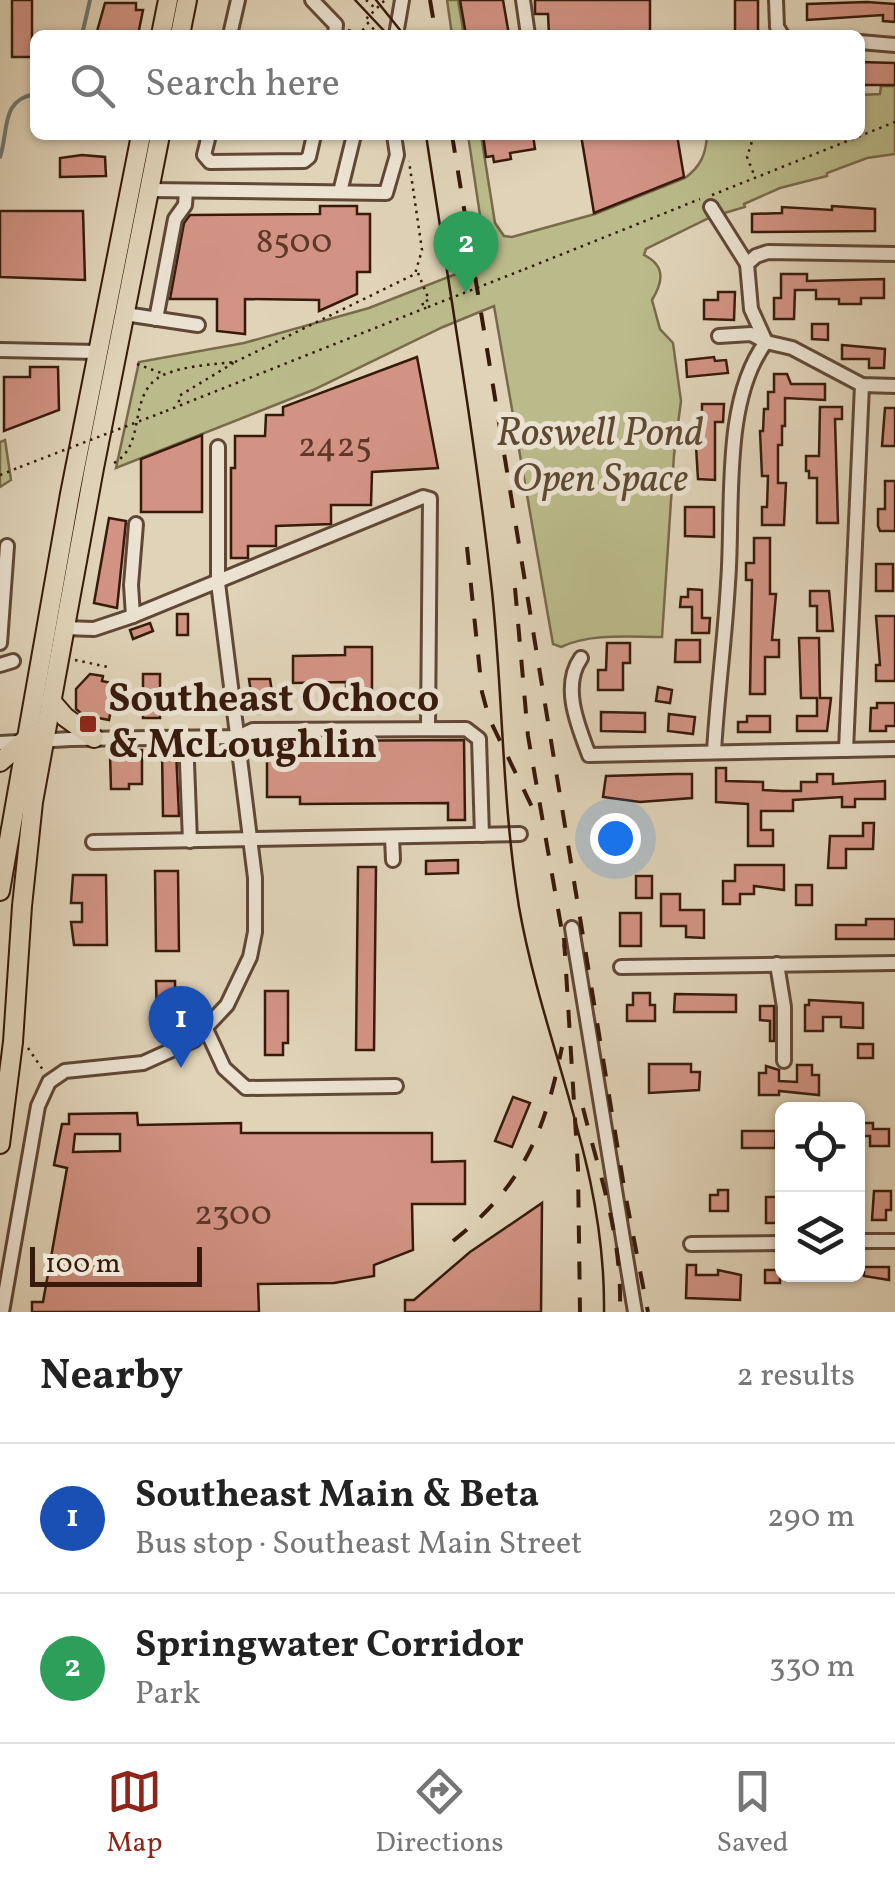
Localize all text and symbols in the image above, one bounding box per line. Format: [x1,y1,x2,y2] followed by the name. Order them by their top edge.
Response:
[30,30,865,140] search box
[65,58,120,113] icon: search
[145,59,340,112] text: Search here
[434,210,498,293] pin: 2
[256,219,332,267] house number: 8500
[496,407,704,509] park label: Roswell Pond Open Space
[298,423,372,471] house number: 2425
[108,673,439,775] place label: Southeast Ochoco & McLoughlin
[77,713,99,735] marker: Southeast Ochoco & McLoughlin
[590,813,641,864] your location
[148,986,214,1068] pin: 1
[775,1102,865,1282] map controls
[775,1102,865,1192] button: locate
[194,1191,272,1239] house number: 2300
[775,1192,865,1282] button: layers
[30,1242,202,1286] scale bar
[45,1245,120,1284] text: 100 m
[40,1348,183,1407] text: Nearby
[737,1355,855,1399] text: 2 results
[135,1470,539,1523] text: Southeast Main & Beta
[66,1496,79,1540] text: 1
[767,1496,855,1540] text: 290 m
[135,1523,582,1567] text: Bus stop · Southeast Main Street
[135,1620,524,1673] text: Springwater Corridor
[64,1646,81,1690] text: 2
[769,1646,855,1690] text: 330 m
[135,1673,200,1717] text: Park
[106,1764,162,1863] tab: Map
[375,1764,504,1863] tab: Directions
[716,1764,789,1863] tab: Saved

